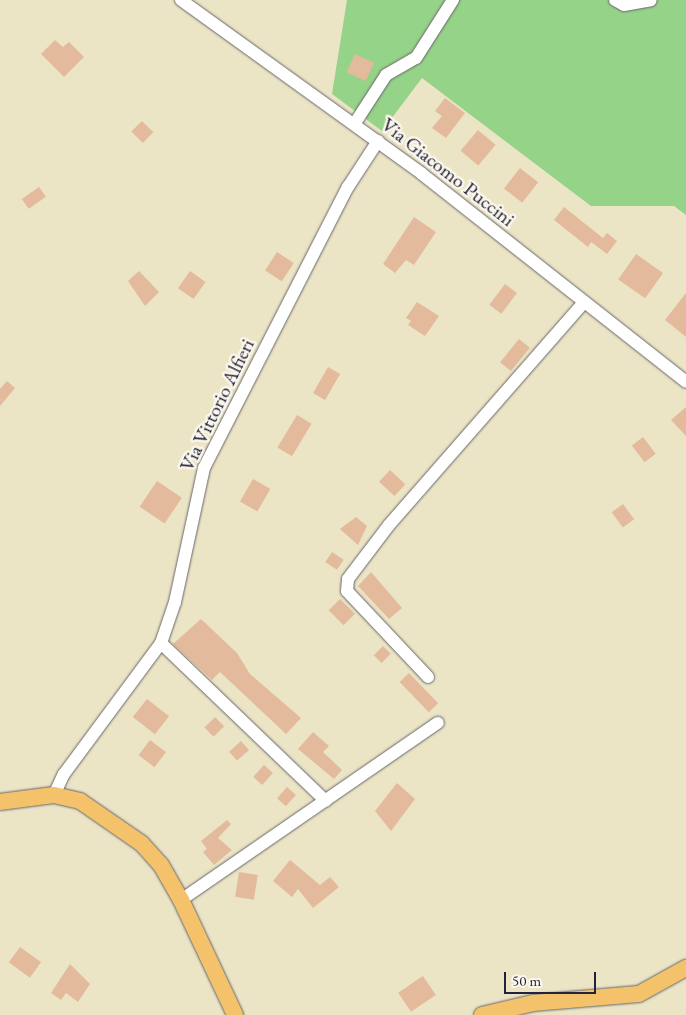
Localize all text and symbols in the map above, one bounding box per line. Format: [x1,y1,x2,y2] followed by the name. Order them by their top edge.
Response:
[377,113,519,231] street label: Via Giacomo Puccini
[175,335,259,475] street label: Via Vittorio Alfieri
[506,962,598,994] scale bar
[512,971,541,990] text: 50 m

